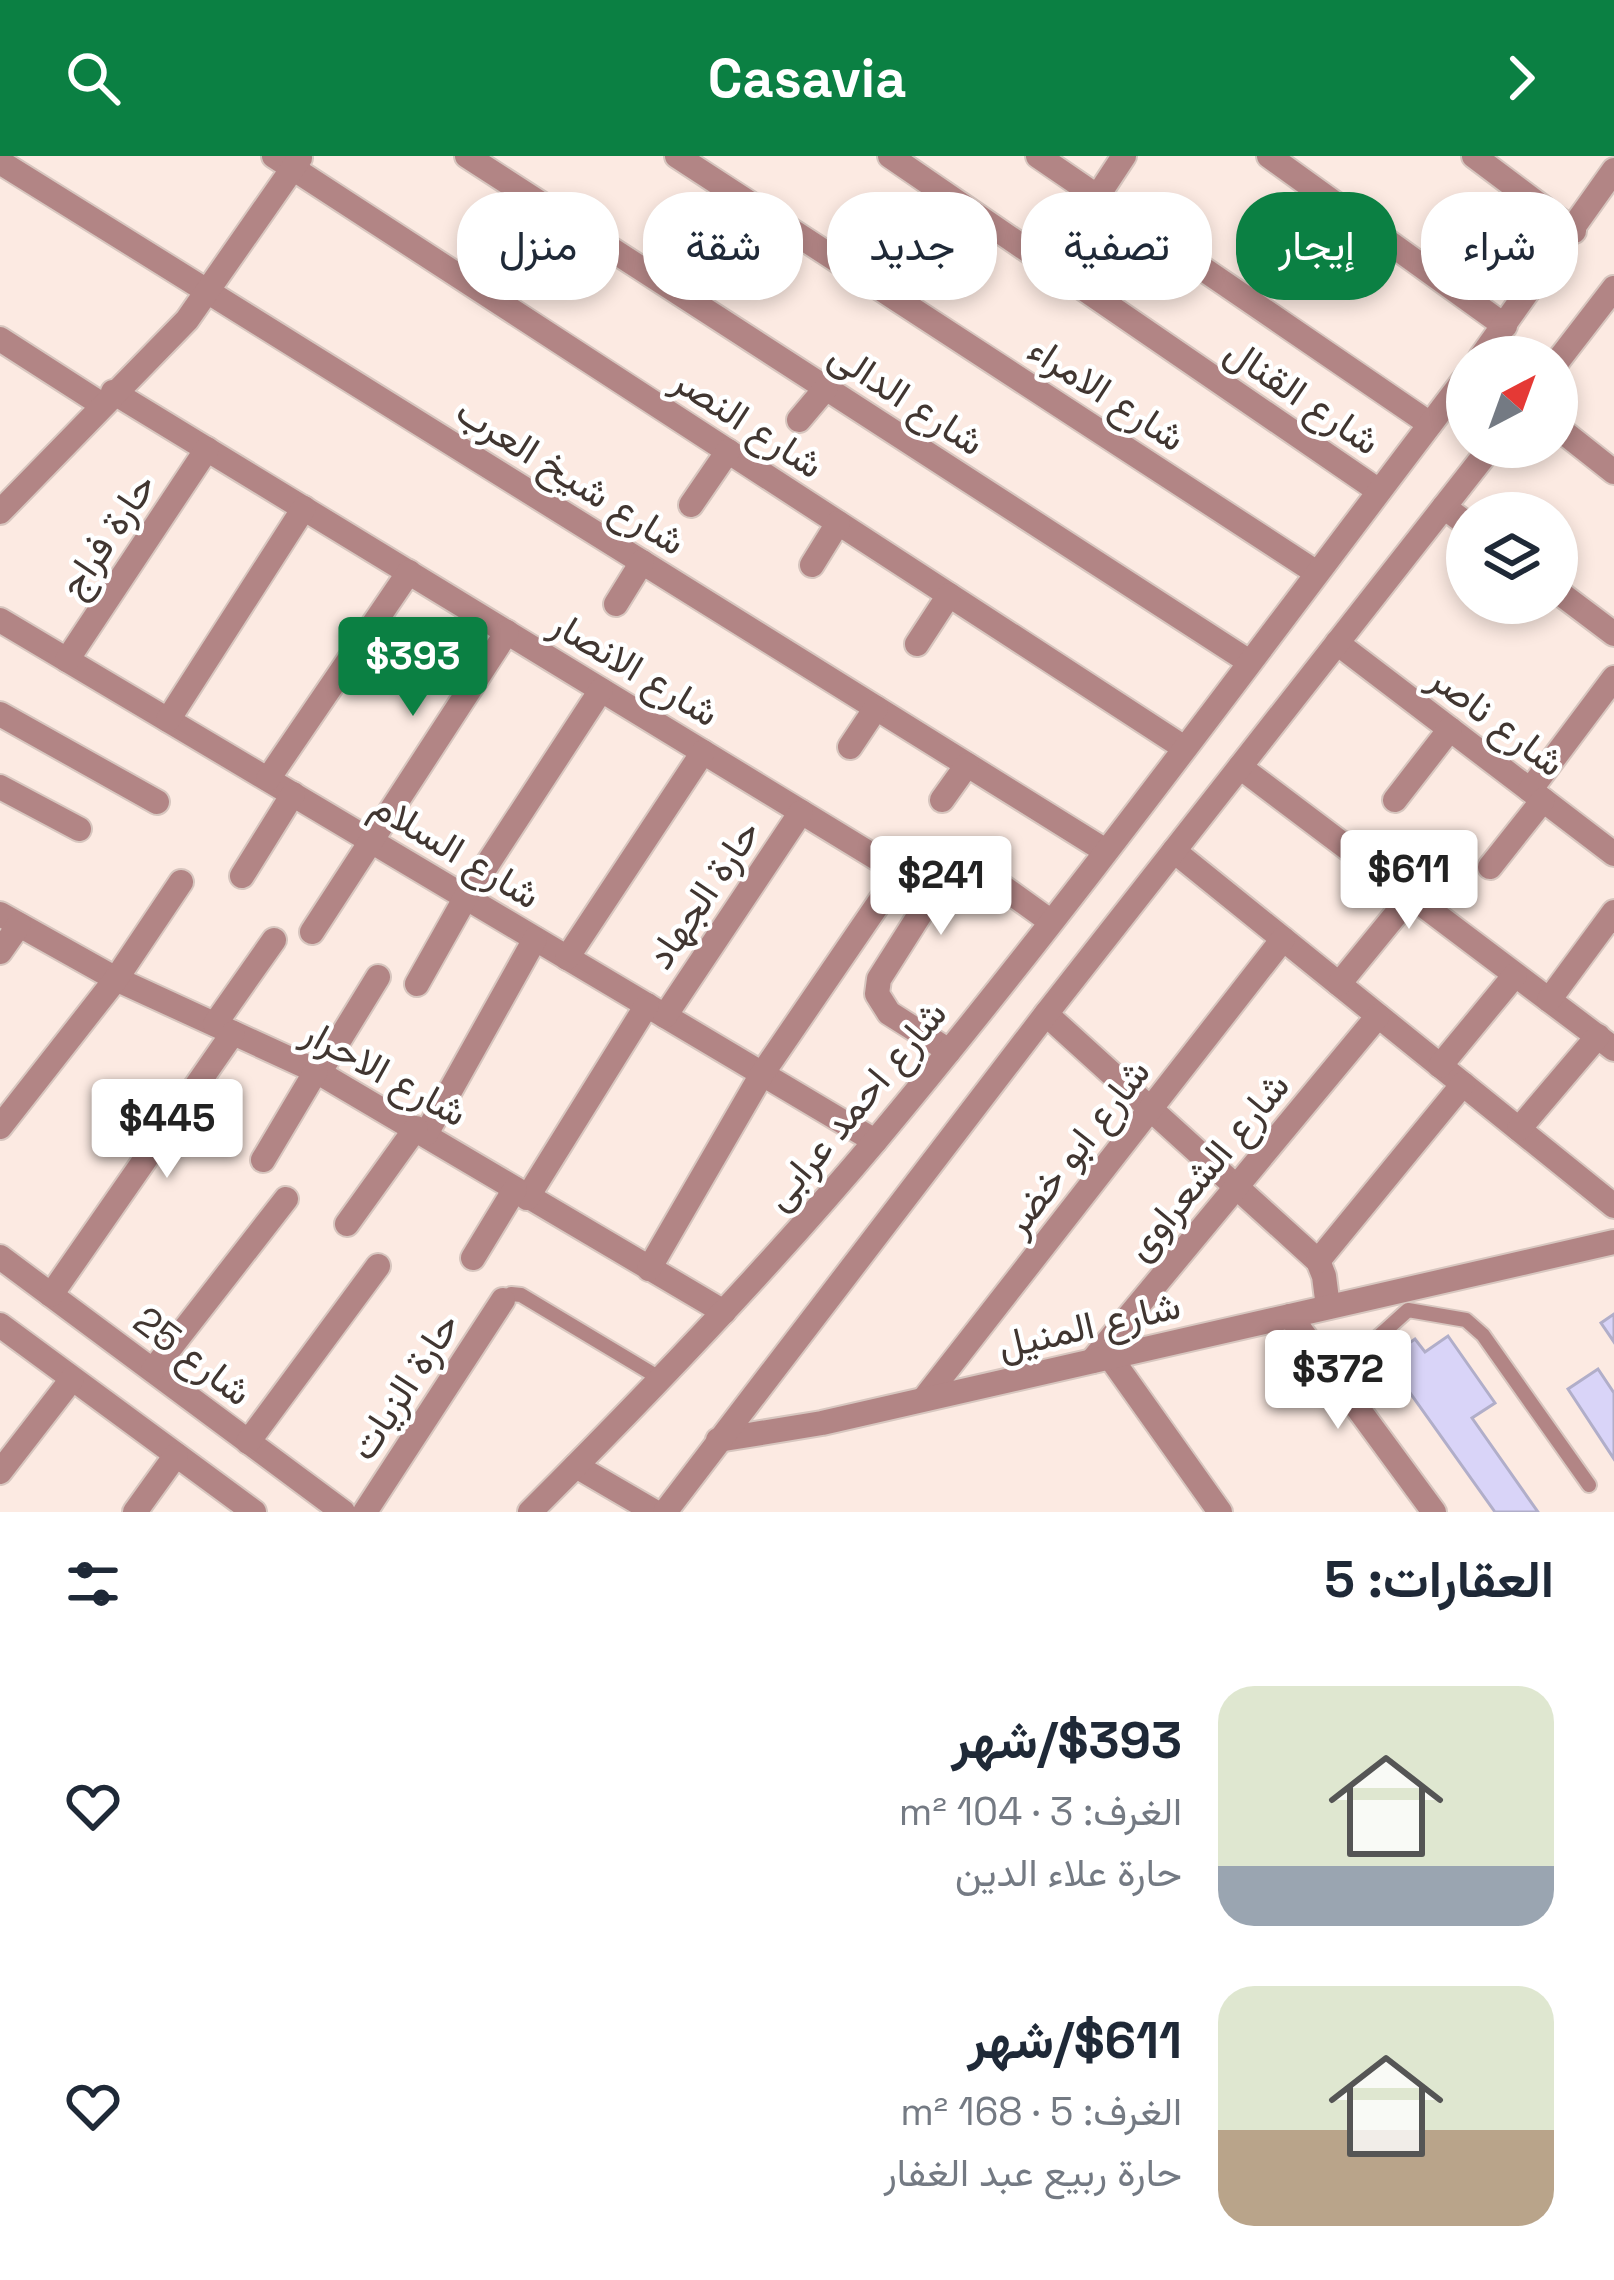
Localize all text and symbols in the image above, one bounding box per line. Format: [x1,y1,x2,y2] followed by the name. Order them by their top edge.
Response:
[708,44,906,113] text: Casavia
[60,45,126,111] icon: search
[1488,45,1554,111] icon: forward
[457,192,619,300] chip: منزل
[643,192,803,300] chip: شقة
[827,192,997,300] chip: جديد
[1021,192,1212,300] chip: تصفية
[1236,192,1397,300] chip: إيجار
[1421,192,1578,300] chip: شراء
[1018,324,1195,464] street label: شارع الامراء
[1215,326,1390,467] street label: شارع القنال
[819,330,994,468] street label: شارع الدالى
[1446,336,1578,468] north arrow
[1446,336,1578,624] map controls
[661,354,833,491] street label: شارع النصر
[446,386,695,568] street label: شارع شيخ العرب
[47,463,168,608] street label: حارة فراج
[1446,492,1578,624] button: layers
[540,598,728,739] street label: شارع الانصار
[342,617,484,719] pin: $393
[365,631,461,680] text: $393
[1417,652,1575,789] street label: شارع ناصر
[362,780,549,921] street label: شارع السلام
[635,810,771,978] street label: حارة الجهاد
[1338,830,1480,932] pin: $611
[870,836,1012,938] pin: $241
[1368,844,1450,893] text: $611
[897,850,985,899] text: $241
[753,990,959,1221] street label: شارع احمد عرابى
[292,1006,476,1139] street label: شارع الاحرار
[991,1049,1162,1247] street label: شارع ابو خضر
[1114,1062,1301,1271] street label: شارع الشعراوى
[96,1079,238,1181] pin: $445
[119,1093,215,1142] text: $445
[993,1280,1186,1372] street label: شارع المنيل
[123,1296,262,1418] street label: شارع 25
[338,1303,470,1469] street label: حارة الزيات
[1267,1330,1409,1432] pin: $372
[1292,1344,1384,1393] text: $372
[1324,1547,1554,1612] text: العقارات: 5
[60,1551,126,1617] icon: filters
[951,1708,1182,1773] text: $393/شهر
[1314,1734,1458,1878] icon: home
[60,1773,126,1839] icon: heart
[899,1787,1182,1836] text: الغرف: 3 · 104 m²
[955,1848,1182,1897] text: حارة علاء الدين
[968,2008,1182,2073] text: $611/شهر
[1314,2034,1458,2178] icon: home
[60,2073,126,2139] icon: heart
[900,2087,1182,2136] text: الغرف: 5 · 168 m²
[883,2148,1182,2197] text: حارة ربيع عبد الغفار

